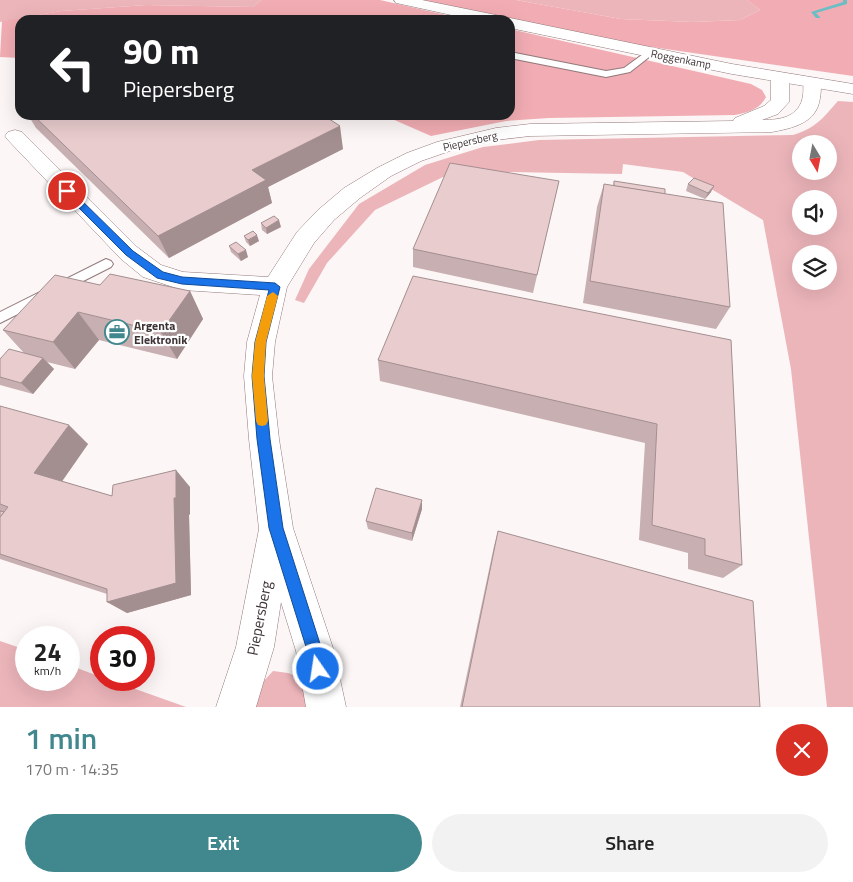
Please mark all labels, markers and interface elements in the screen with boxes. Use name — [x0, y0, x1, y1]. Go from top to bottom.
text: 90 m — [123, 24, 199, 78]
icon: left — [40, 35, 105, 100]
street label: Roggenkamp — [650, 45, 713, 73]
text: Piepersberg — [123, 72, 234, 106]
street label: Piepersberg — [441, 127, 499, 155]
north arrow — [792, 135, 838, 180]
map controls — [792, 135, 837, 290]
pin — [46, 170, 88, 212]
icon: arrive — [53, 177, 81, 205]
button: sound — [792, 190, 837, 235]
button: layers — [792, 245, 837, 290]
place label: Argenta Elektronik — [134, 316, 188, 349]
office icon: Argenta Elektronik — [104, 319, 130, 345]
street label: Piepersberg — [240, 578, 278, 657]
speed limit sign: 30 — [90, 626, 155, 691]
text: 24 — [33, 633, 62, 671]
position arrow — [291, 642, 343, 694]
text: km/h — [34, 661, 61, 680]
text: 1 min — [25, 715, 97, 761]
button: close — [776, 724, 828, 776]
text: 170 m · 14:35 — [25, 757, 119, 781]
button: Exit — [25, 814, 422, 872]
button: Share — [432, 814, 828, 872]

